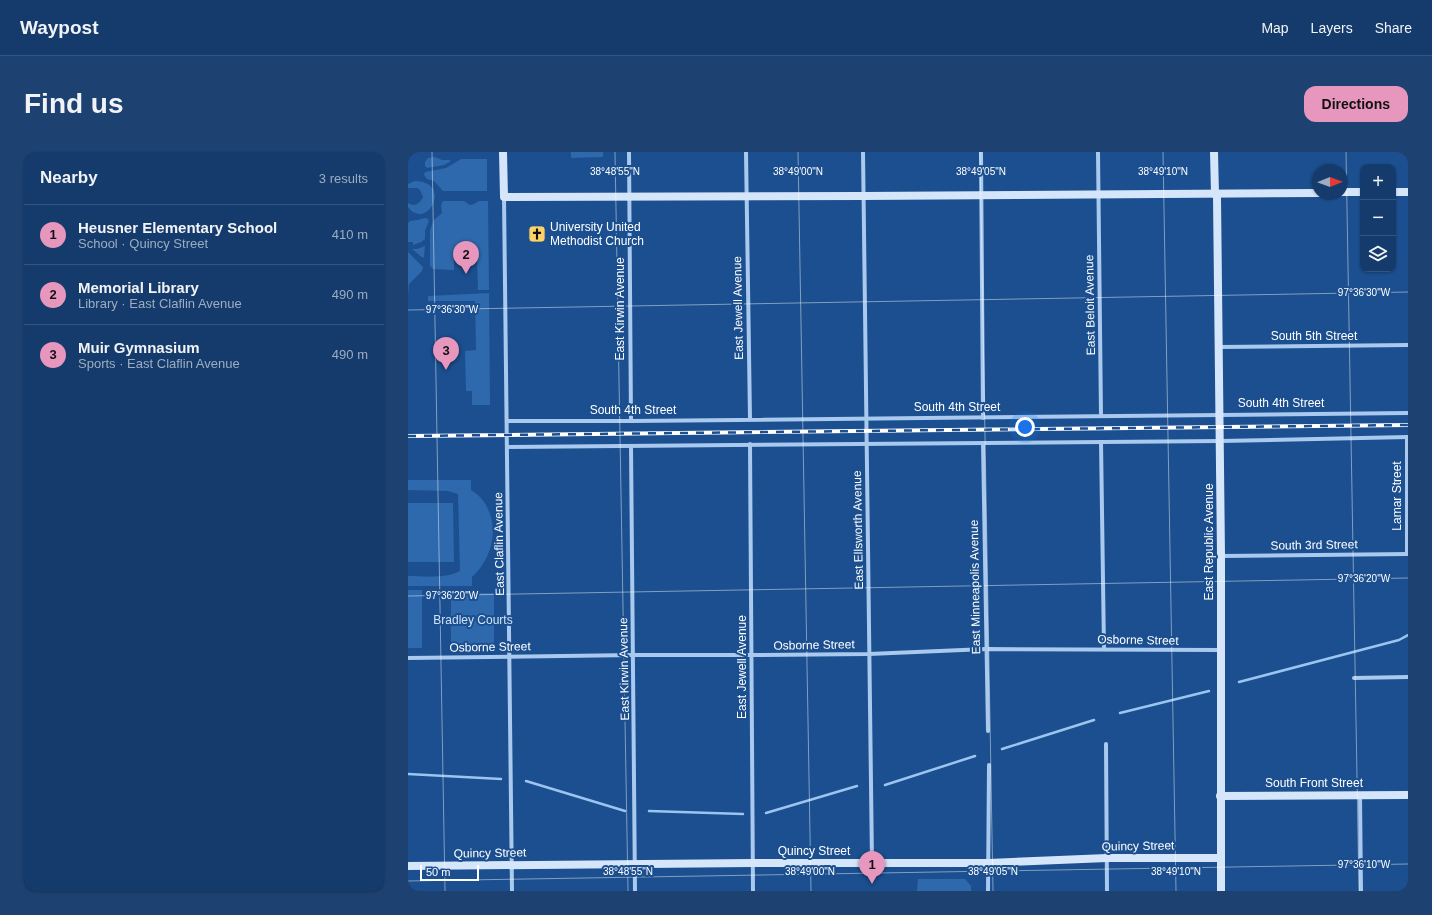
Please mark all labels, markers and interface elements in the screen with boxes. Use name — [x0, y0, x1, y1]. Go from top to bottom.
text: Waypost — [20, 17, 98, 38]
text: Map — [1261, 20, 1289, 36]
text: Layers — [1311, 20, 1353, 36]
text: Share — [1375, 20, 1412, 36]
button: Directions — [1304, 86, 1408, 122]
text: Find us — [24, 88, 124, 119]
north arrow — [1312, 164, 1348, 200]
map controls — [1360, 164, 1396, 272]
button: + — [1360, 164, 1396, 200]
text: 38°48'55"N — [590, 166, 640, 177]
text: 38°49'00"N — [773, 166, 823, 177]
text: 38°49'05"N — [956, 166, 1006, 177]
text: 38°49'10"N — [1138, 166, 1188, 177]
text: Nearby — [40, 168, 98, 187]
text: 3 results — [319, 171, 368, 186]
button: − — [1360, 200, 1396, 236]
text: Heusner Elementary School — [78, 219, 277, 236]
place label: University United Methodist Church — [550, 220, 644, 248]
church icon: University United Methodist Church — [527, 224, 547, 244]
text: 1 — [49, 227, 57, 242]
text: 410 m — [332, 227, 368, 242]
text: School · Quincy Street — [78, 236, 208, 251]
button: layers — [1360, 236, 1396, 272]
pin: 2 — [453, 241, 479, 274]
street label: East Beloit Avenue — [1082, 254, 1098, 355]
street label: East Jewell Avenue — [730, 256, 746, 360]
street label: East Kirwin Avenue — [613, 257, 627, 361]
text: Memorial Library — [78, 279, 199, 296]
text: 2 — [49, 287, 57, 302]
text: 490 m — [332, 287, 368, 302]
text: 97°36'30"W — [1338, 287, 1391, 298]
text: Library · East Claflin Avenue — [78, 296, 242, 311]
text: 97°36'30"W — [426, 304, 479, 315]
street label: South 5th Street — [1271, 329, 1358, 343]
pin: 3 — [433, 337, 459, 370]
text: Muir Gymnasium — [78, 339, 200, 356]
text: 3 — [49, 347, 57, 362]
text: 490 m — [332, 347, 368, 362]
text: Sports · East Claflin Avenue — [78, 356, 240, 371]
street label: South 4th Street — [1238, 396, 1325, 410]
street label: South 4th Street — [914, 400, 1001, 414]
street label: South 4th Street — [590, 403, 677, 417]
your location — [1015, 417, 1035, 437]
street label: Lamar Street — [1390, 461, 1404, 531]
street label: East Ellsworth Avenue — [850, 470, 866, 590]
street label: East Republic Avenue — [1202, 483, 1216, 601]
street label: East Claflin Avenue — [491, 492, 507, 596]
street label: East Minneapolis Avenue — [967, 519, 983, 654]
street label: South 3rd Street — [1270, 537, 1358, 553]
text: 97°36'20"W — [1338, 573, 1391, 584]
text: 97°36'20"W — [426, 590, 479, 601]
park label: Bradley Courts — [433, 613, 513, 627]
street label: East Jewell Avenue — [735, 615, 749, 719]
street label: East Kirwin Avenue — [616, 617, 632, 721]
street label: Osborne Street — [1097, 632, 1179, 648]
street label: Osborne Street — [773, 637, 855, 653]
street label: Osborne Street — [449, 639, 531, 655]
street label: South Front Street — [1265, 776, 1364, 790]
street label: Quincy Street — [1102, 838, 1175, 854]
street label: Quincy Street — [778, 844, 851, 858]
street label: Quincy Street — [454, 845, 527, 861]
pin: 1 — [859, 851, 885, 884]
text: 97°36'10"W — [1338, 859, 1391, 870]
scale bar — [420, 863, 479, 882]
text: 50 m — [426, 866, 450, 878]
text: 38°48'55"N — [603, 866, 653, 877]
text: 38°49'00"N — [785, 866, 835, 877]
text: 38°49'05"N — [968, 866, 1018, 877]
text: 38°49'10"N — [1151, 866, 1201, 877]

